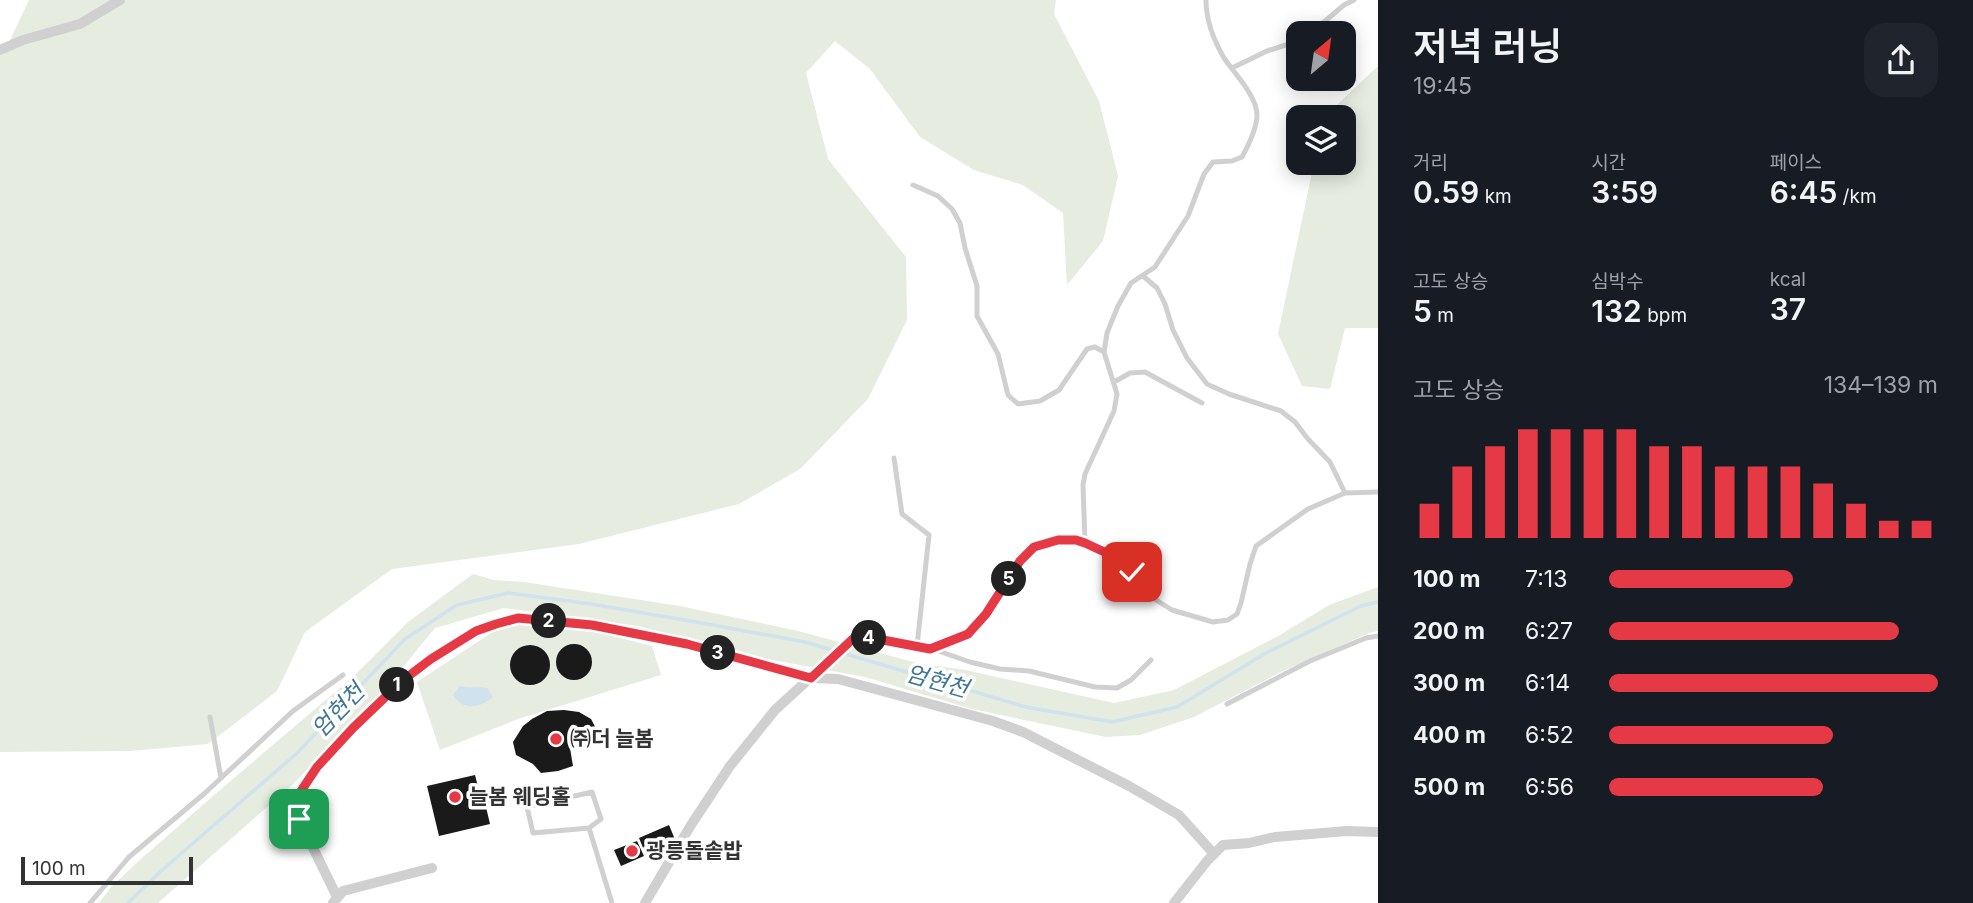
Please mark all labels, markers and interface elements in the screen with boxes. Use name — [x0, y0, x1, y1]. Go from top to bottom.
north arrow — [1286, 21, 1356, 91]
map controls — [1286, 21, 1356, 175]
text: 저녁 러닝 — [1413, 23, 1562, 69]
button: share — [1864, 23, 1938, 97]
text: 19:45 — [1413, 72, 1472, 100]
button: layers — [1286, 105, 1356, 175]
text: 거리 — [1413, 151, 1448, 174]
text: 시간 — [1591, 151, 1626, 174]
text: 페이스 — [1770, 151, 1822, 174]
text: 0.59 — [1413, 174, 1479, 210]
text: 3:59 — [1591, 174, 1658, 210]
text: 6:45 — [1770, 174, 1837, 210]
text: km — [1479, 185, 1512, 208]
text: /km — [1837, 185, 1877, 208]
text: kcal — [1770, 268, 1806, 291]
text: 고도 상승 — [1413, 270, 1488, 293]
text: 심박수 — [1591, 270, 1644, 293]
text: 37 — [1770, 291, 1806, 327]
text: 5 — [1413, 293, 1432, 329]
text: 132 — [1591, 293, 1642, 329]
text: m — [1432, 304, 1454, 327]
text: bpm — [1642, 304, 1687, 327]
text: 134–139 m — [1824, 371, 1938, 399]
text: 고도 상승 — [1413, 376, 1504, 404]
pin — [1102, 542, 1162, 602]
icon: check — [1113, 553, 1151, 591]
pin: 5 — [992, 562, 1026, 596]
text: 100 m — [1413, 565, 1480, 593]
text: 7:13 — [1525, 565, 1567, 593]
text: 5 — [1002, 567, 1015, 590]
pin: 2 — [532, 604, 566, 638]
text: 2 — [543, 609, 554, 632]
text: 200 m — [1413, 617, 1485, 645]
text: 6:27 — [1525, 617, 1573, 645]
pin: 4 — [852, 620, 886, 656]
text: 4 — [862, 626, 875, 649]
pin: 3 — [700, 636, 736, 670]
text: 3 — [711, 641, 724, 664]
water label: 엄현천 — [903, 659, 974, 704]
pin: 1 — [380, 668, 414, 702]
text: 300 m — [1413, 669, 1485, 697]
text: 6:14 — [1525, 669, 1570, 697]
text: 1 — [392, 673, 401, 696]
water label: 엄현천 — [306, 675, 372, 743]
text: 400 m — [1413, 721, 1486, 749]
text: 6:52 — [1525, 721, 1574, 749]
place label: ㈜더 늘봄 — [570, 726, 654, 751]
marker: ㈜더 늘봄 — [548, 731, 564, 747]
text: 500 m — [1413, 773, 1485, 801]
text: 6:56 — [1525, 773, 1574, 801]
place label: 늘봄 웨딩홀 — [469, 784, 571, 809]
pin — [269, 789, 329, 849]
marker: 늘봄 웨딩홀 — [447, 789, 463, 805]
icon: arrive — [280, 800, 318, 838]
place label: 광릉돌솥밥 — [646, 838, 743, 863]
marker: 광릉돌솥밥 — [624, 843, 640, 859]
scale bar — [21, 854, 192, 886]
text: 100 m — [32, 857, 86, 880]

